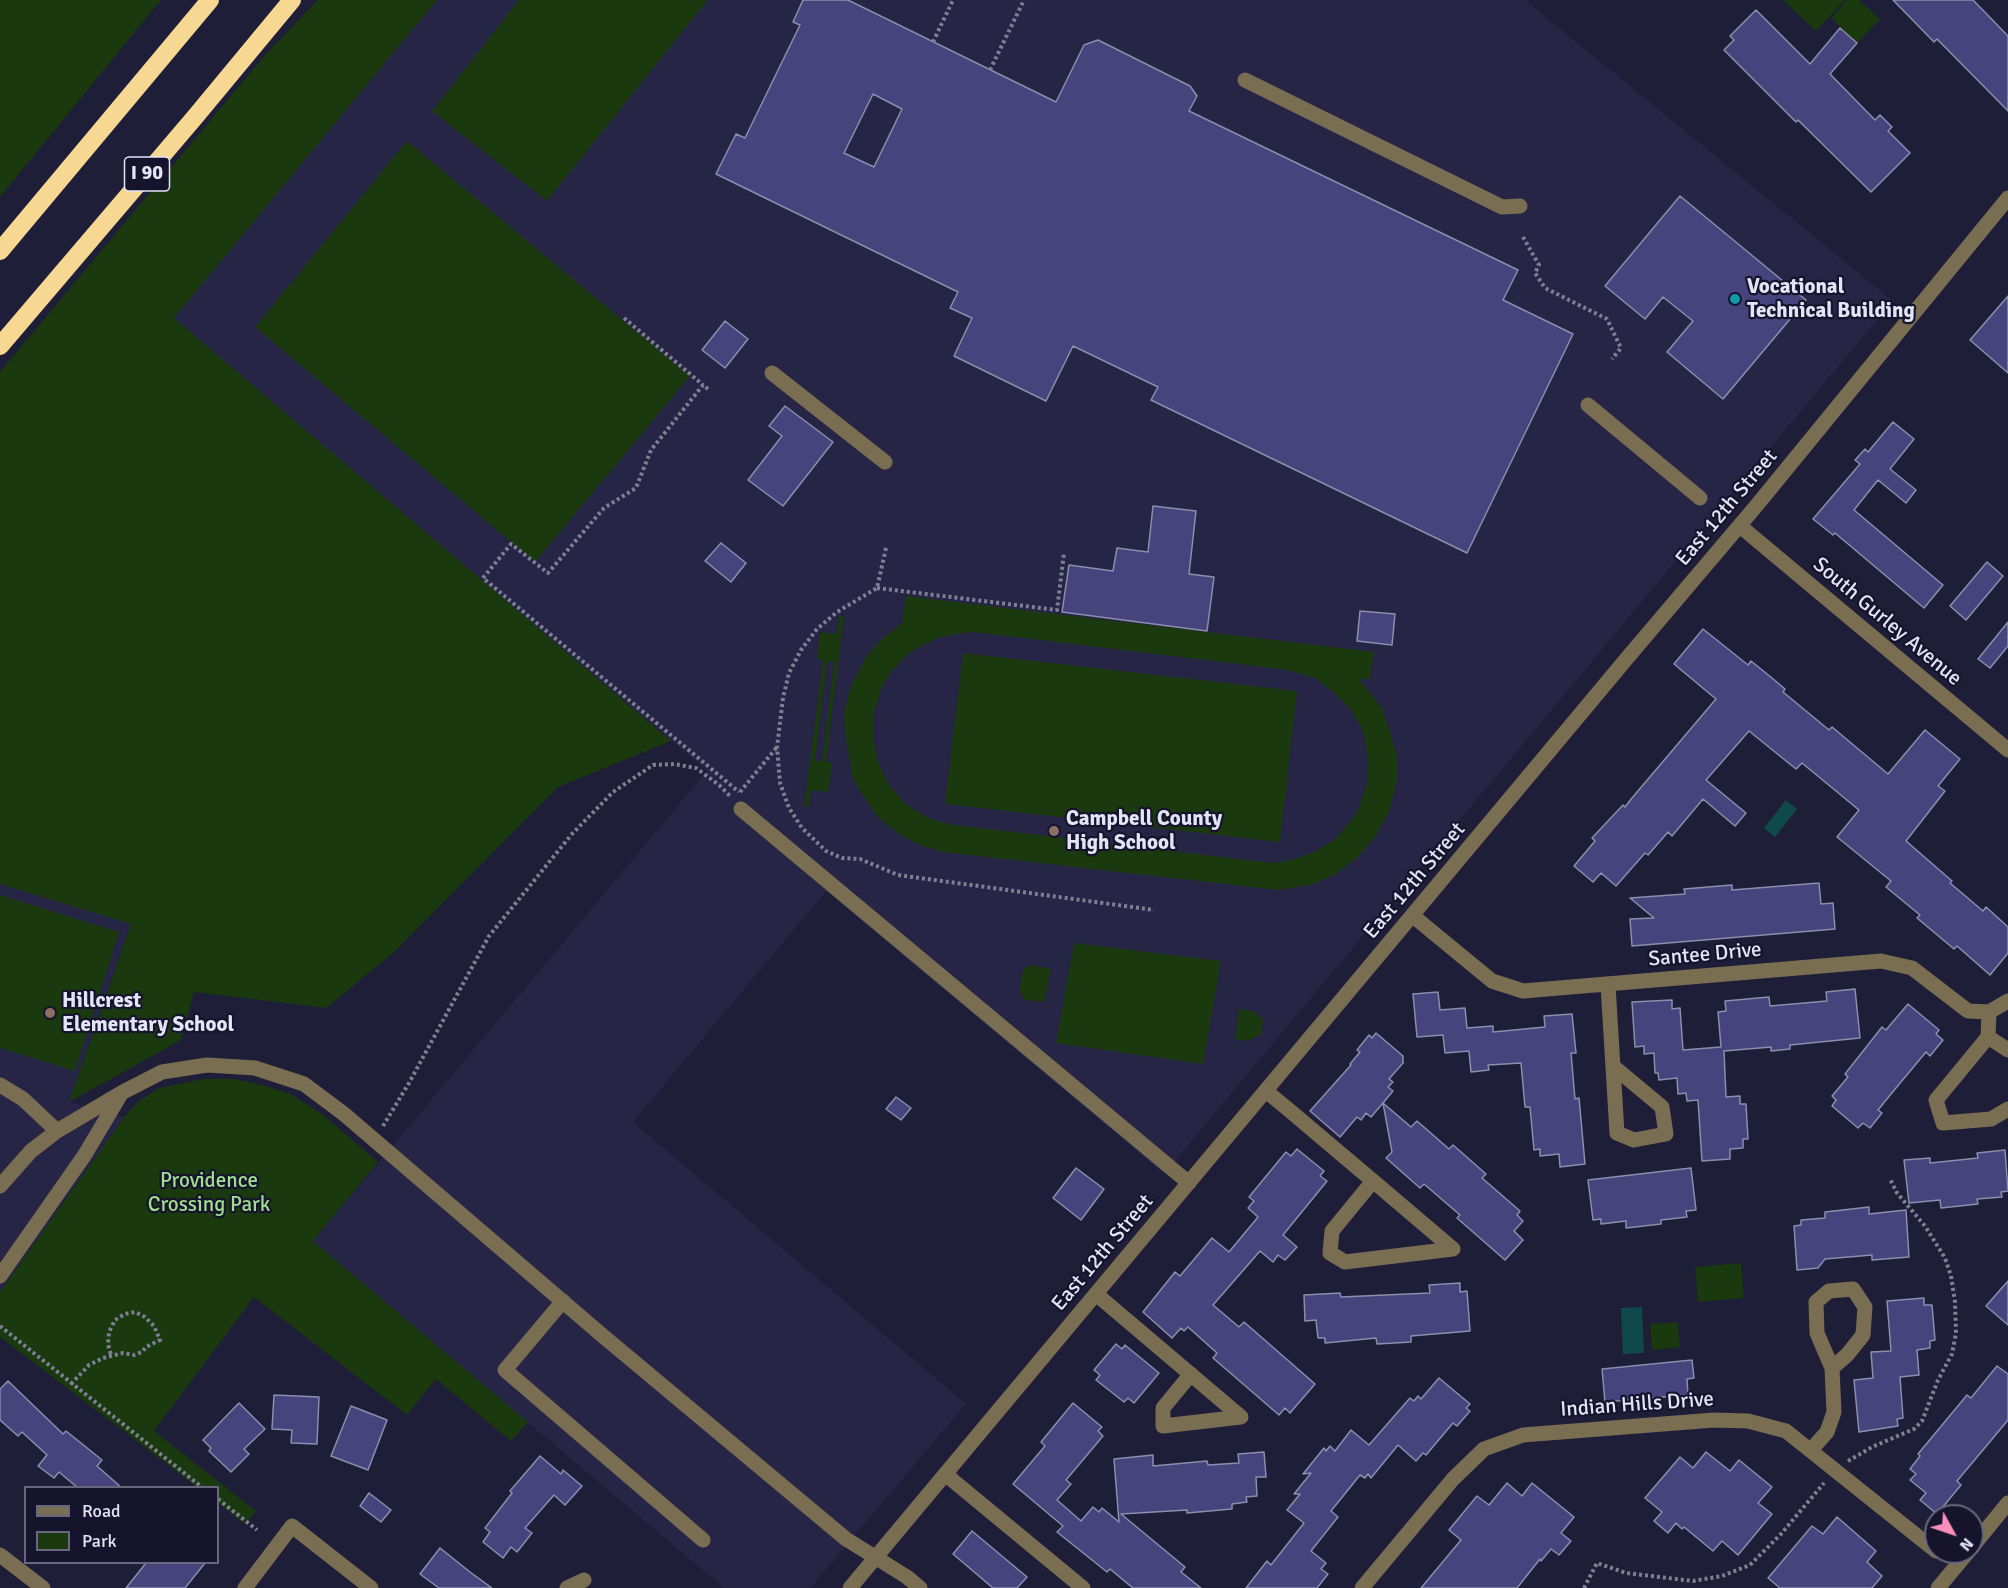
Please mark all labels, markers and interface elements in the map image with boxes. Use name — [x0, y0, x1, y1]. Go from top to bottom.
road number: I 90 — [124, 157, 170, 191]
place label: Vocational Technical Building — [1747, 274, 1915, 324]
marker: Vocational Technical Building — [1728, 292, 1742, 306]
street label: East 12th Street — [1671, 445, 1783, 571]
street label: South Gurley Avenue — [1807, 552, 1967, 692]
place label: Campbell County High School — [1066, 806, 1222, 856]
street label: East 12th Street — [1359, 818, 1471, 944]
marker: Campbell County High School — [1047, 824, 1061, 838]
street label: Santee Drive — [1647, 938, 1763, 972]
place label: Hillcrest Elementary School — [62, 988, 234, 1038]
marker: Hillcrest Elementary School — [43, 1006, 57, 1020]
park label: Providence Crossing Park — [148, 1168, 270, 1218]
street label: East 12th Street — [1047, 1190, 1159, 1316]
street label: Indian Hills Drive — [1559, 1387, 1715, 1423]
legend — [24, 1486, 219, 1564]
text: Road — [82, 1500, 121, 1522]
north arrow — [1924, 1504, 1984, 1564]
text: Park — [82, 1530, 117, 1552]
text: N — [1955, 1534, 1978, 1555]

